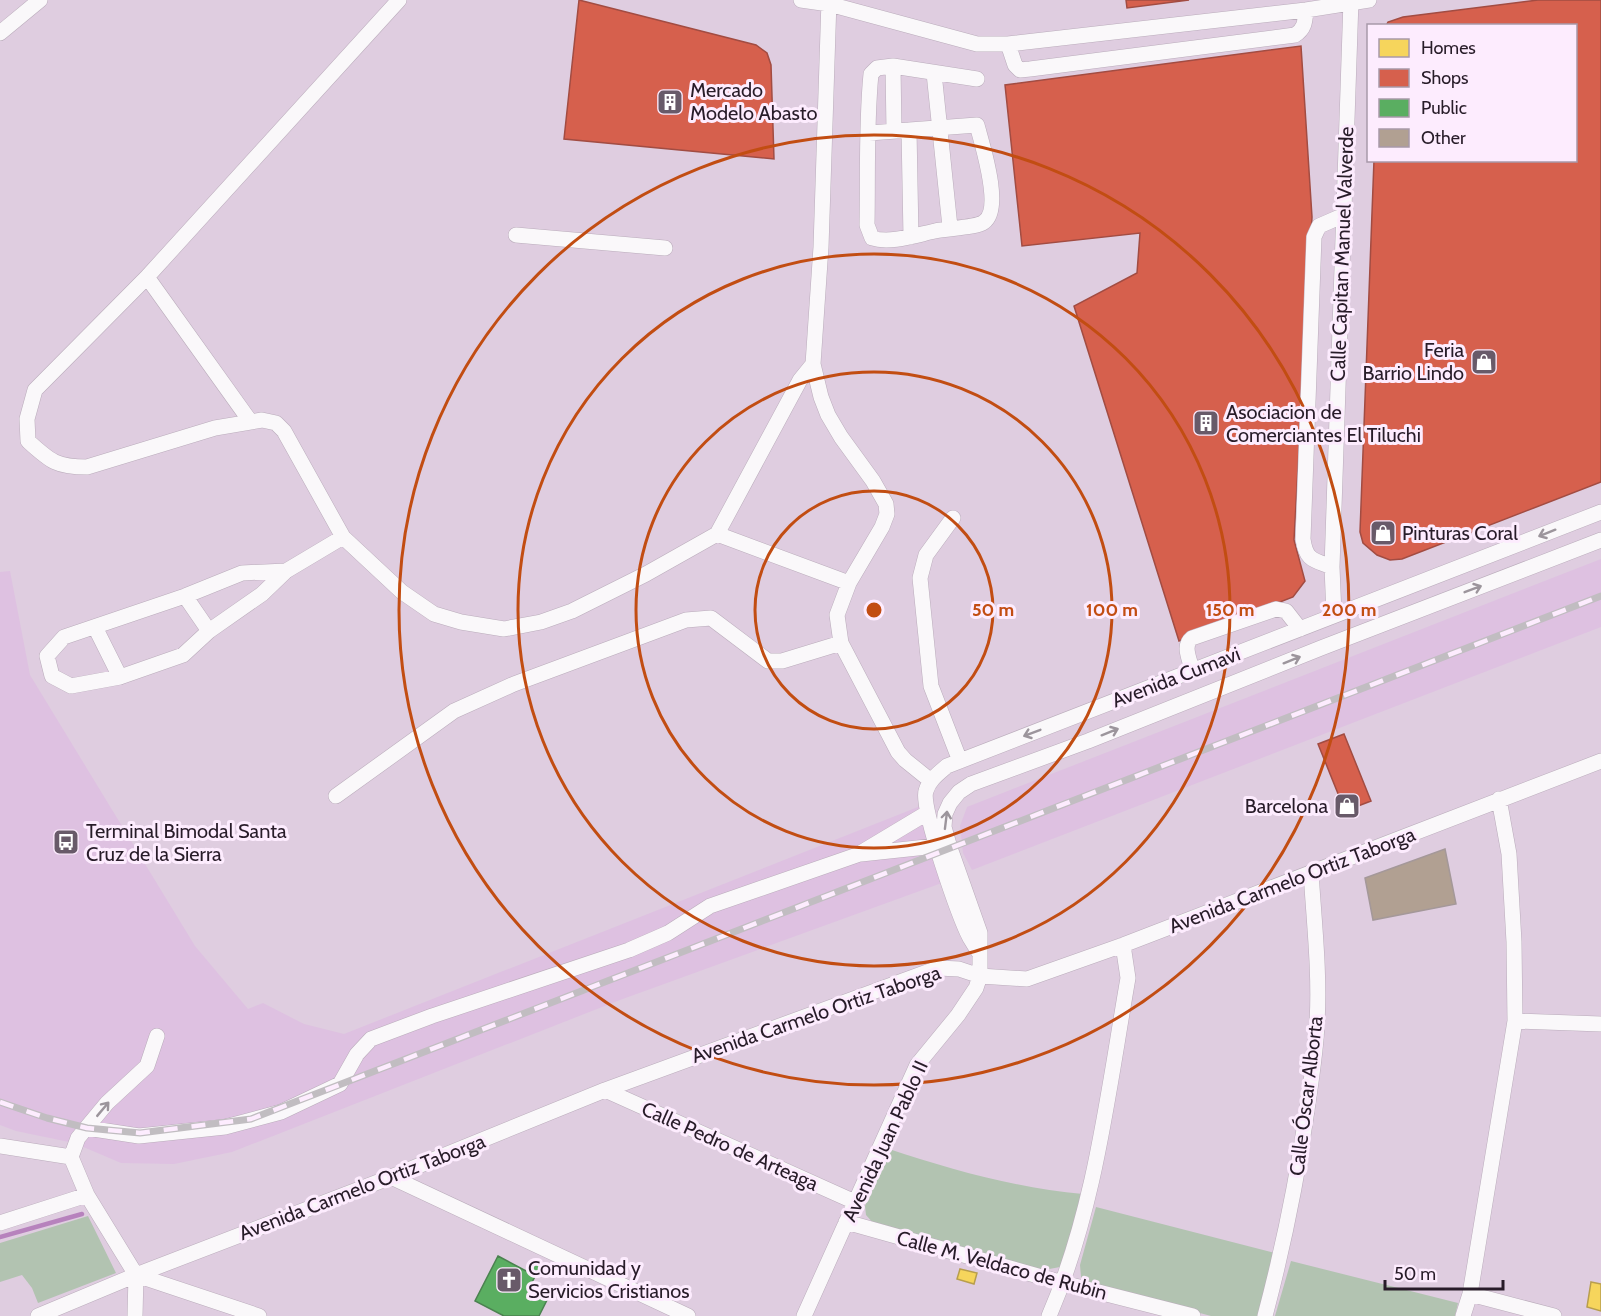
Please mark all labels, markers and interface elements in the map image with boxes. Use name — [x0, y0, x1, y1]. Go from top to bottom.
legend — [1367, 24, 1577, 162]
text: Homes — [1421, 37, 1476, 59]
text: Shops — [1421, 67, 1469, 89]
place label: Mercado Modelo Abasto — [690, 78, 817, 125]
building icon: Mercado Modelo Abasto — [655, 87, 685, 117]
text: Public — [1421, 97, 1467, 119]
street label: Calle Capitan Manuel Valverde — [1326, 126, 1358, 382]
text: Other — [1421, 127, 1466, 149]
place label: Feria Barrio Lindo — [1363, 338, 1464, 385]
shop icon: Feria Barrio Lindo — [1469, 347, 1499, 377]
place label: Asociacion de Comerciantes El Tiluchi — [1226, 400, 1421, 447]
building icon: Asociacion de Comerciantes El Tiluchi — [1191, 408, 1221, 438]
shop icon: Pinturas Coral — [1368, 518, 1398, 548]
place label: Pinturas Coral — [1402, 521, 1518, 545]
one-way arrow — [1538, 528, 1556, 539]
one-way arrow — [1464, 583, 1482, 594]
text: 50 m — [972, 599, 1014, 621]
text: 100 m — [1086, 599, 1138, 621]
text: 150 m — [1206, 599, 1254, 621]
text: 200 m — [1322, 599, 1376, 621]
centre of rings — [864, 600, 884, 620]
street label: Avenida Cumavi — [1108, 642, 1244, 712]
one-way arrow — [1282, 654, 1300, 665]
one-way arrow — [1101, 726, 1119, 737]
one-way arrow — [1023, 728, 1042, 739]
shop icon: Barcelona — [1332, 791, 1362, 821]
place label: Barcelona — [1245, 794, 1328, 818]
one-way arrow — [941, 811, 952, 830]
place label: Terminal Bimodal Santa Cruz de la Sierra — [86, 819, 287, 866]
street label: Avenida Carmelo Ortiz Taborga — [1166, 822, 1419, 938]
bus stop icon: Terminal Bimodal Santa Cruz de la Sierra — [51, 827, 81, 857]
street label: Avenida Carmelo Ortiz Taborga — [688, 960, 944, 1068]
street label: Calle Óscar Alborta — [1284, 1014, 1328, 1177]
street label: Avenida Juan Pablo II — [837, 1057, 933, 1225]
street label: Calle Pedro de Arteaga — [638, 1096, 822, 1196]
one-way arrow — [96, 1102, 110, 1117]
street label: Avenida Carmelo Ortiz Taborga — [236, 1129, 489, 1245]
street label: Calle M. Veldaco de Rubin — [894, 1225, 1110, 1305]
scale bar — [1385, 1253, 1504, 1291]
place label: Comunidad y Servicios Cristianos — [528, 1256, 689, 1303]
text: 50 m — [1394, 1263, 1436, 1285]
church icon: Comunidad y Servicios Cristianos — [494, 1265, 524, 1295]

